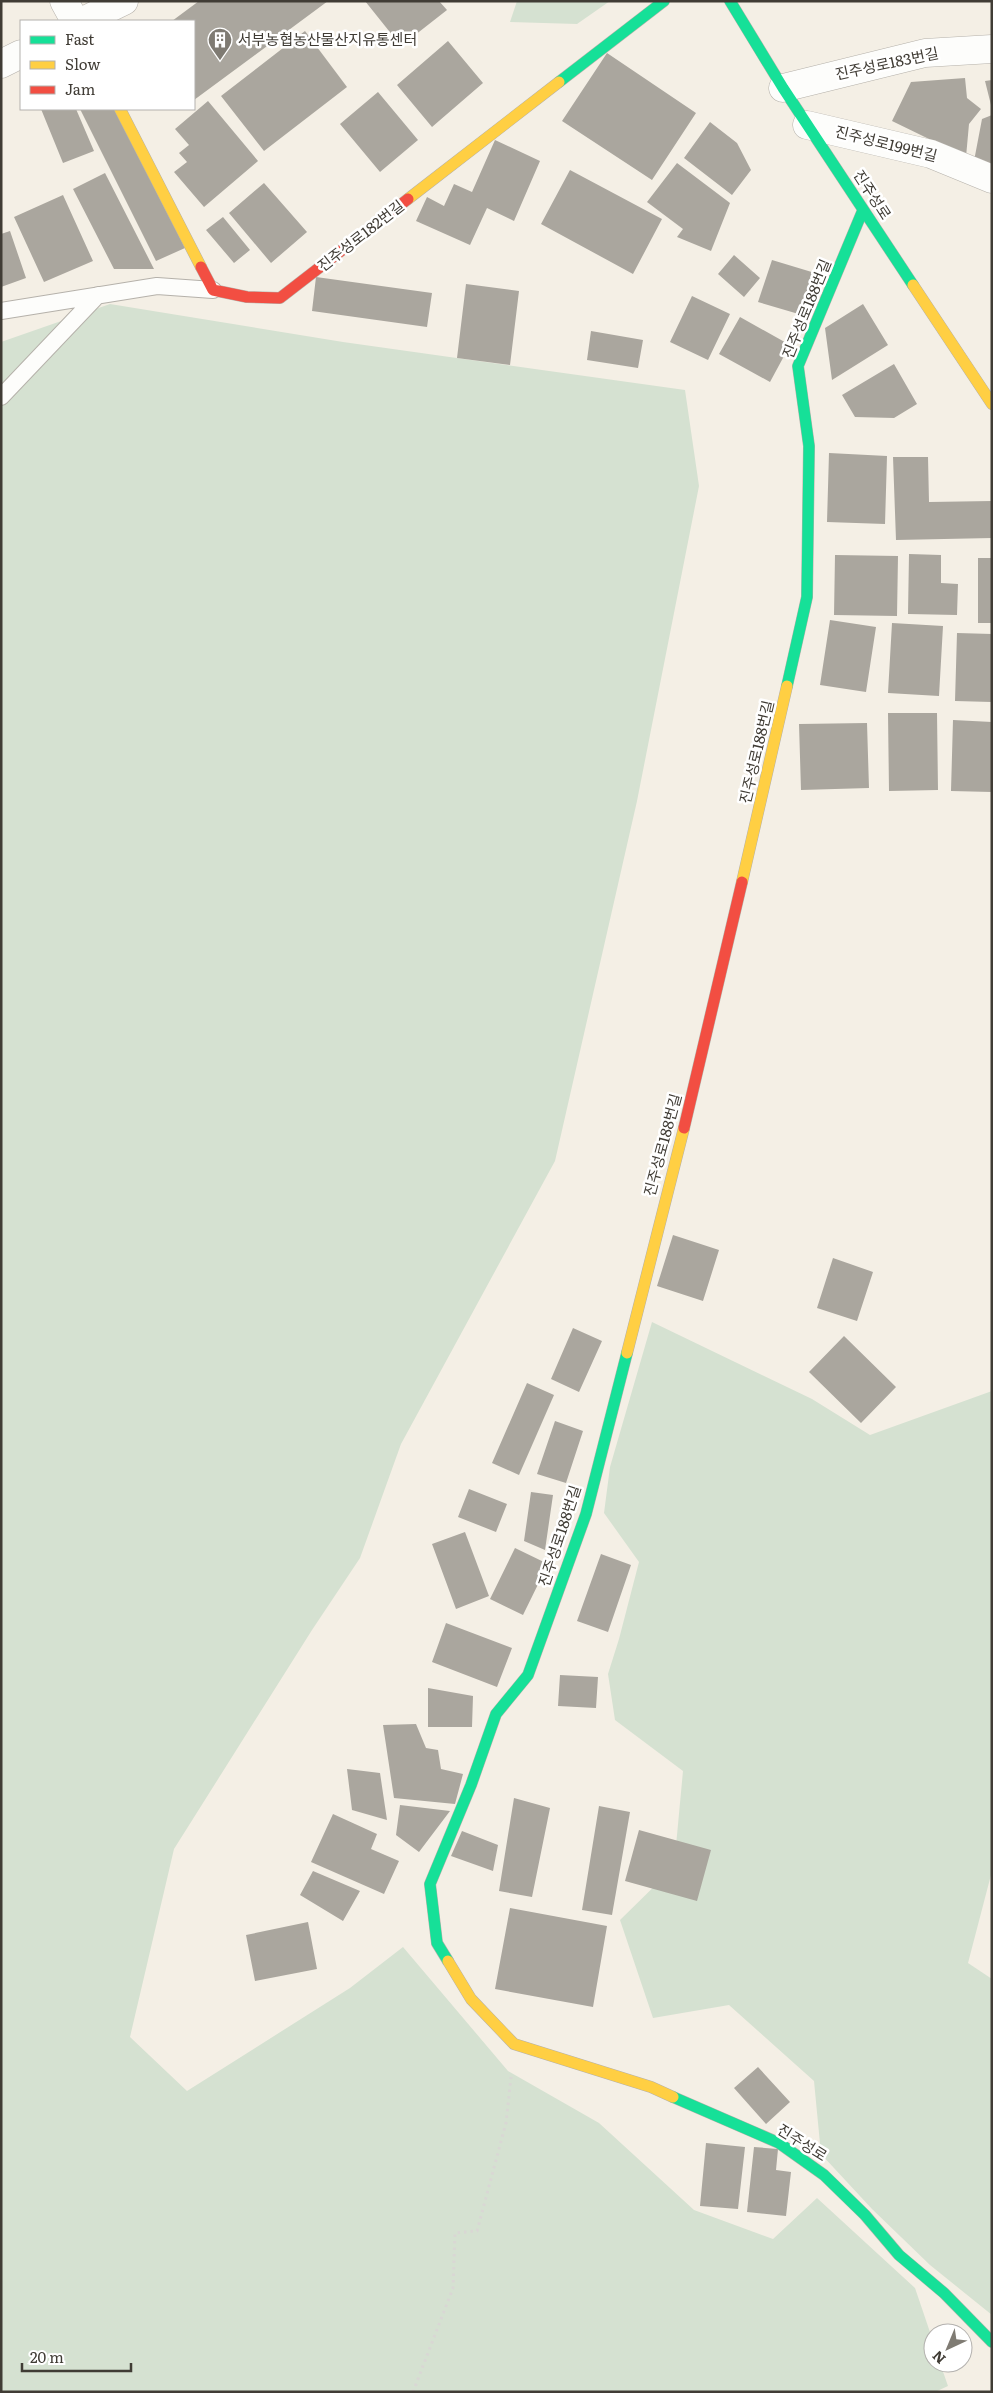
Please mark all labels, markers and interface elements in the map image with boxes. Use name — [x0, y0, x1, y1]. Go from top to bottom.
legend — [20, 20, 195, 110]
text: Fast — [65, 27, 94, 50]
building icon: 서부농협농산물산지유통센터 — [207, 27, 233, 61]
place label: 서부농협농산물산지유통센터 — [238, 27, 417, 50]
street label: 진주성로183번길 — [833, 40, 941, 85]
text: Slow — [65, 52, 100, 75]
text: Jam — [65, 77, 96, 100]
street label: 진주성로199번길 — [833, 119, 940, 166]
street label: 진주성로 — [849, 165, 898, 224]
street label: 진주성로182번길 — [312, 194, 408, 276]
street label: 진주성로188번길 — [775, 255, 836, 362]
street label: 진주성로188번길 — [732, 698, 779, 806]
street label: 진주성로188번길 — [637, 1091, 686, 1199]
street label: 진주성로188번길 — [531, 1482, 586, 1589]
street label: 진주성로 — [773, 2117, 832, 2166]
north arrow — [923, 2323, 973, 2373]
scale bar — [22, 2340, 131, 2372]
text: 20 m — [30, 2345, 64, 2368]
text: N — [927, 2347, 949, 2369]

